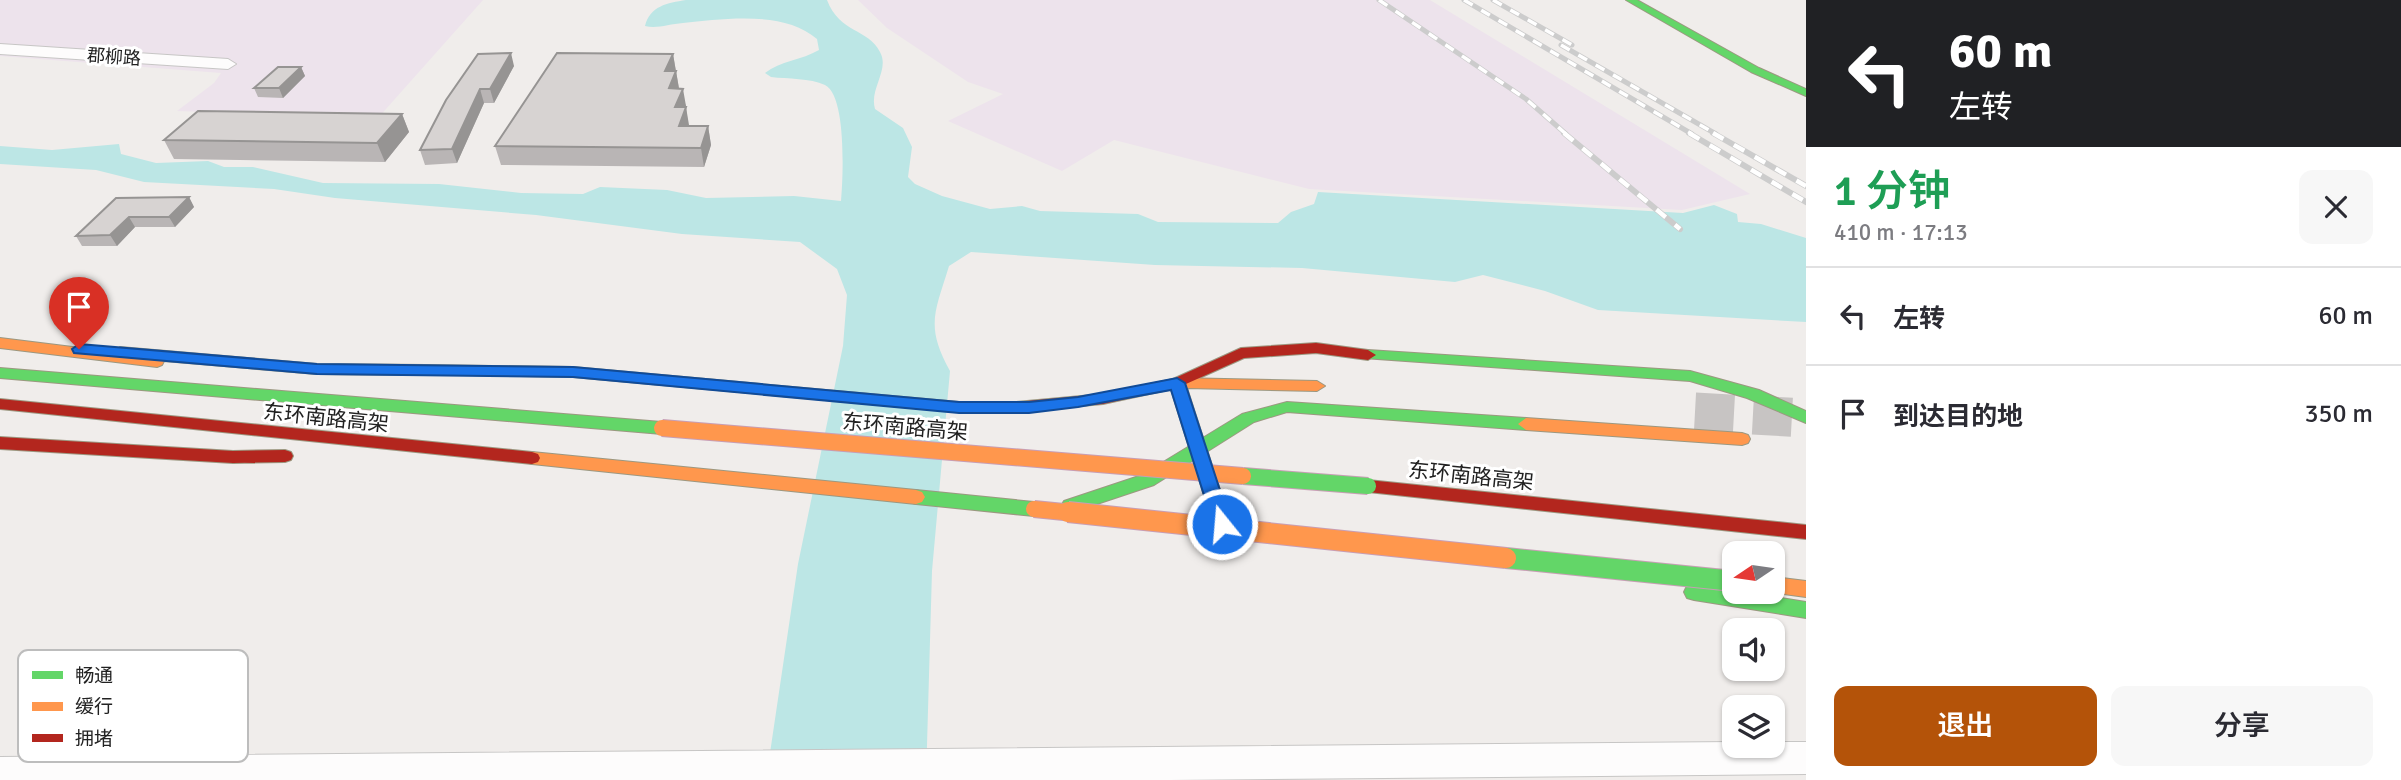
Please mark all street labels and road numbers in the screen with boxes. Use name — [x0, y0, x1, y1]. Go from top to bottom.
street label: 郡柳路 — [86, 44, 142, 70]
street label: 东环南路高架 — [262, 398, 390, 438]
street label: 东环南路高架 — [841, 409, 969, 445]
street label: 东环南路高架 — [1407, 456, 1535, 496]

